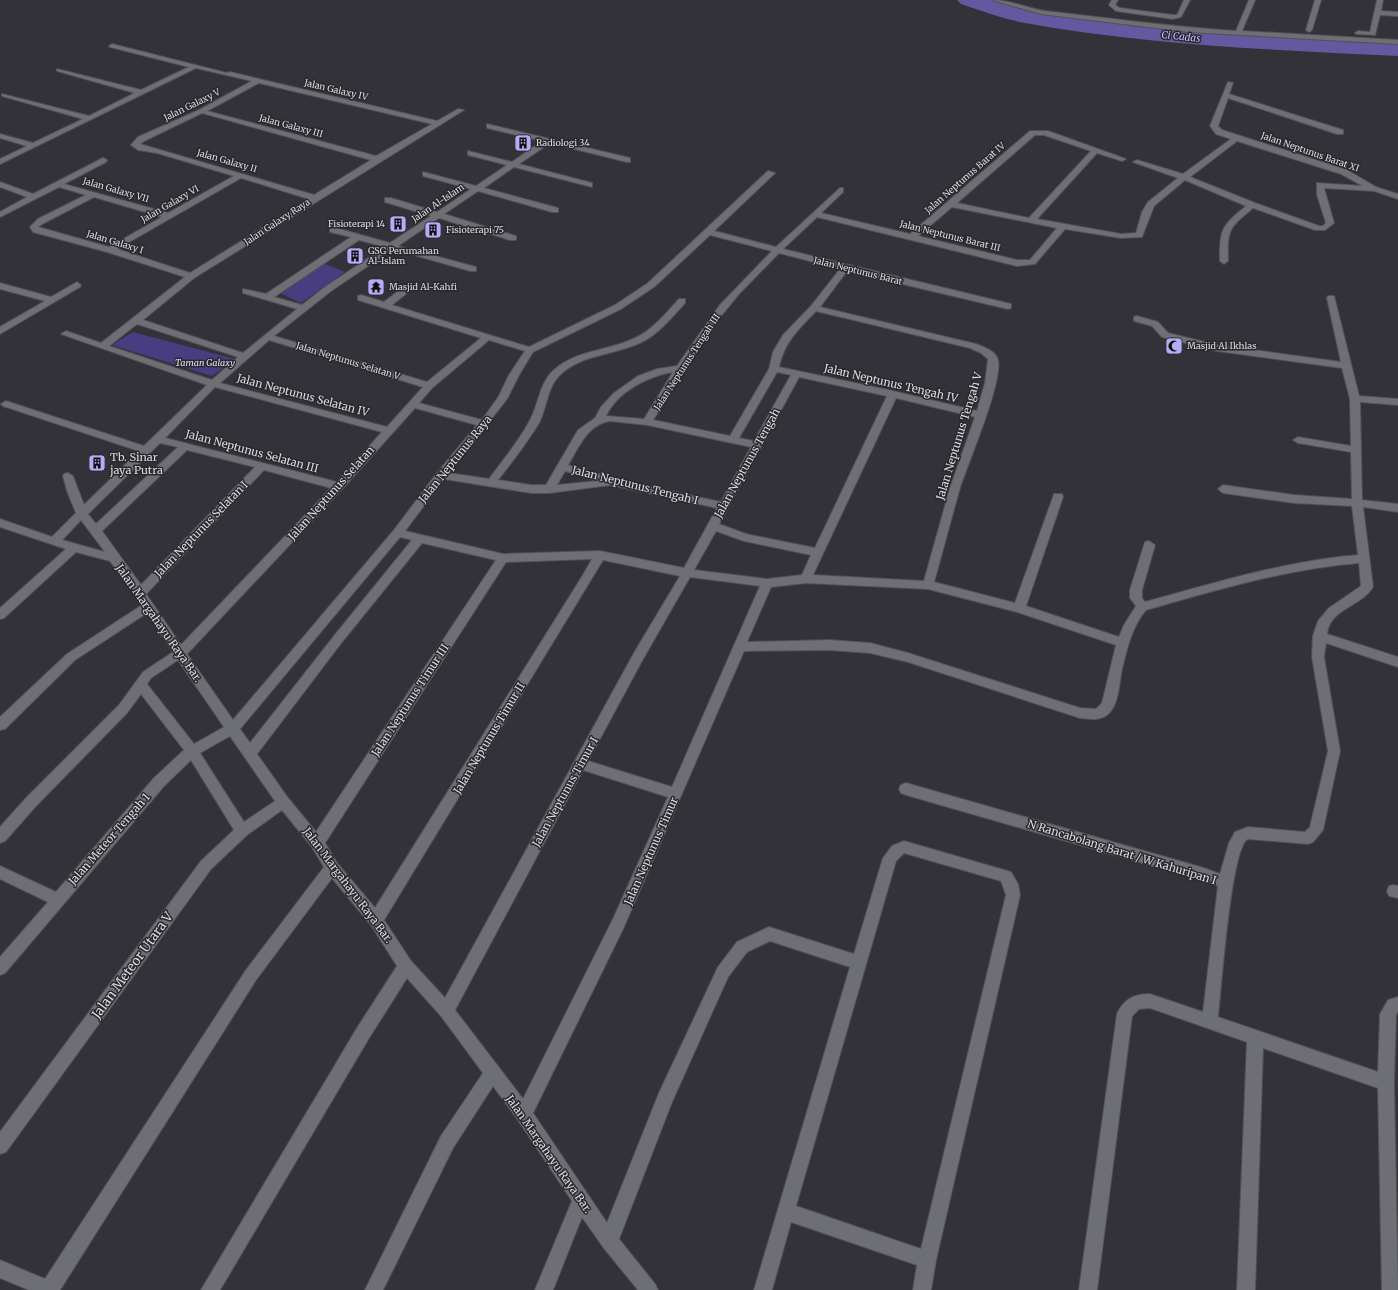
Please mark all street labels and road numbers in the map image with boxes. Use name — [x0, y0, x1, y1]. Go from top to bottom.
street label: Jalan Galaxy IV — [302, 77, 370, 102]
street label: Jalan Galaxy V — [161, 86, 223, 123]
street label: Jalan Galaxy III — [257, 111, 324, 139]
street label: Jalan Neptunus Barat XI — [1259, 129, 1361, 174]
street label: Jalan Neptunus Barat IV — [922, 139, 1008, 216]
street label: Jalan Galaxy II — [195, 146, 259, 174]
street label: Jalan Galaxy VII — [81, 175, 150, 204]
street label: Jalan Al-Islam — [409, 181, 466, 225]
street label: Jalan Galaxy VI — [138, 183, 201, 225]
street label: Jalan Galaxy Raya — [241, 196, 312, 248]
street label: Jalan Neptunus Barat III — [898, 217, 1002, 253]
street label: Jalan Galaxy I — [84, 227, 145, 255]
street label: Jalan Neptunus Barat — [812, 254, 904, 287]
street label: Jalan Neptunus Tengah III — [651, 311, 722, 413]
street label: Jalan Neptunus Selatan V — [294, 339, 402, 382]
street label: Jalan Neptunus Tengah IV — [822, 361, 960, 405]
street label: Jalan Neptunus Selatan IV — [234, 370, 371, 420]
street label: Jalan Neptunus Tengah V — [933, 370, 985, 503]
street label: Jalan Neptunus Tengah — [711, 405, 783, 521]
street label: Jalan Neptunus Raya — [415, 412, 495, 506]
street label: Jalan Neptunus Selatan III — [183, 426, 320, 475]
street label: Jalan Neptunus Selatan — [284, 442, 378, 544]
street label: Jalan Neptunus Tengah I — [569, 462, 700, 507]
street label: Jalan Neptunus Selatan I — [151, 478, 251, 581]
street label: Jalan Margahayu Raya Bar. — [112, 560, 205, 685]
street label: Jalan Neptunus Timur III — [368, 641, 452, 760]
street label: Jalan Neptunus Timur II — [450, 680, 528, 797]
street label: Jalan Neptunus Timur I — [528, 735, 601, 850]
street label: Jalan Meteor Tengah 1 — [65, 790, 153, 888]
street label: Jalan Neptunus Timur — [620, 795, 681, 908]
street label: N Rancabolang Barat / W Kahuripan I — [1026, 817, 1218, 887]
street label: Jalan Margahayu Raya Bar. — [299, 824, 396, 946]
street label: Jalan Meteor Utara V — [87, 908, 177, 1023]
street label: Jalan Margahayu Raya Bar. — [502, 1091, 595, 1216]

